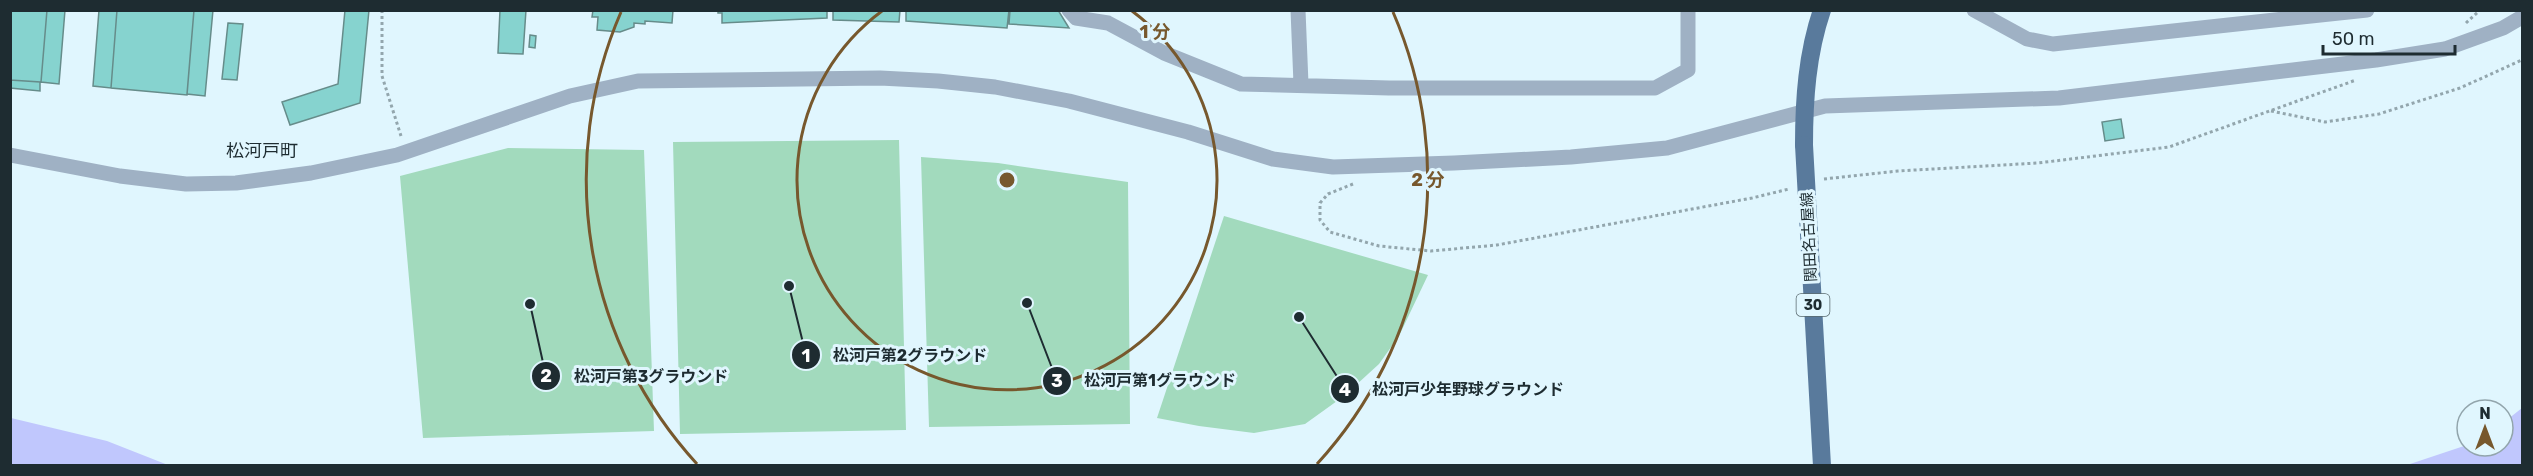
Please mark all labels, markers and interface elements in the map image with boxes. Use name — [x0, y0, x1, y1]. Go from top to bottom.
scale bar — [2323, 18, 2455, 56]
text: 1 分 — [1140, 21, 1170, 43]
text: 50 m — [2332, 28, 2375, 50]
district label: 松河戸町 — [226, 140, 298, 162]
text: 2 分 — [1411, 169, 1445, 191]
centre of rings — [997, 170, 1017, 190]
street label: 関田名古屋線 — [1798, 192, 1820, 282]
road number: 30 — [1796, 294, 1830, 316]
callout: 松河戸第2グラウンド — [791, 338, 999, 372]
text: 1 — [802, 345, 810, 367]
text: 松河戸第2グラウンド — [833, 346, 987, 365]
callout: 松河戸第3グラウンド — [531, 359, 740, 393]
callout: 松河戸第1グラウンド — [1042, 364, 1248, 398]
text: 2 — [540, 365, 552, 387]
text: 松河戸第3グラウンド — [574, 367, 728, 386]
text: 3 — [1051, 370, 1063, 392]
text: 松河戸第1グラウンド — [1084, 371, 1236, 390]
callout: 松河戸少年野球グラウンド — [1330, 372, 1576, 406]
text: 4 — [1339, 379, 1351, 401]
text: 松河戸少年野球グラウンド — [1372, 380, 1564, 399]
north arrow — [2455, 398, 2515, 458]
text: N — [2479, 404, 2491, 423]

